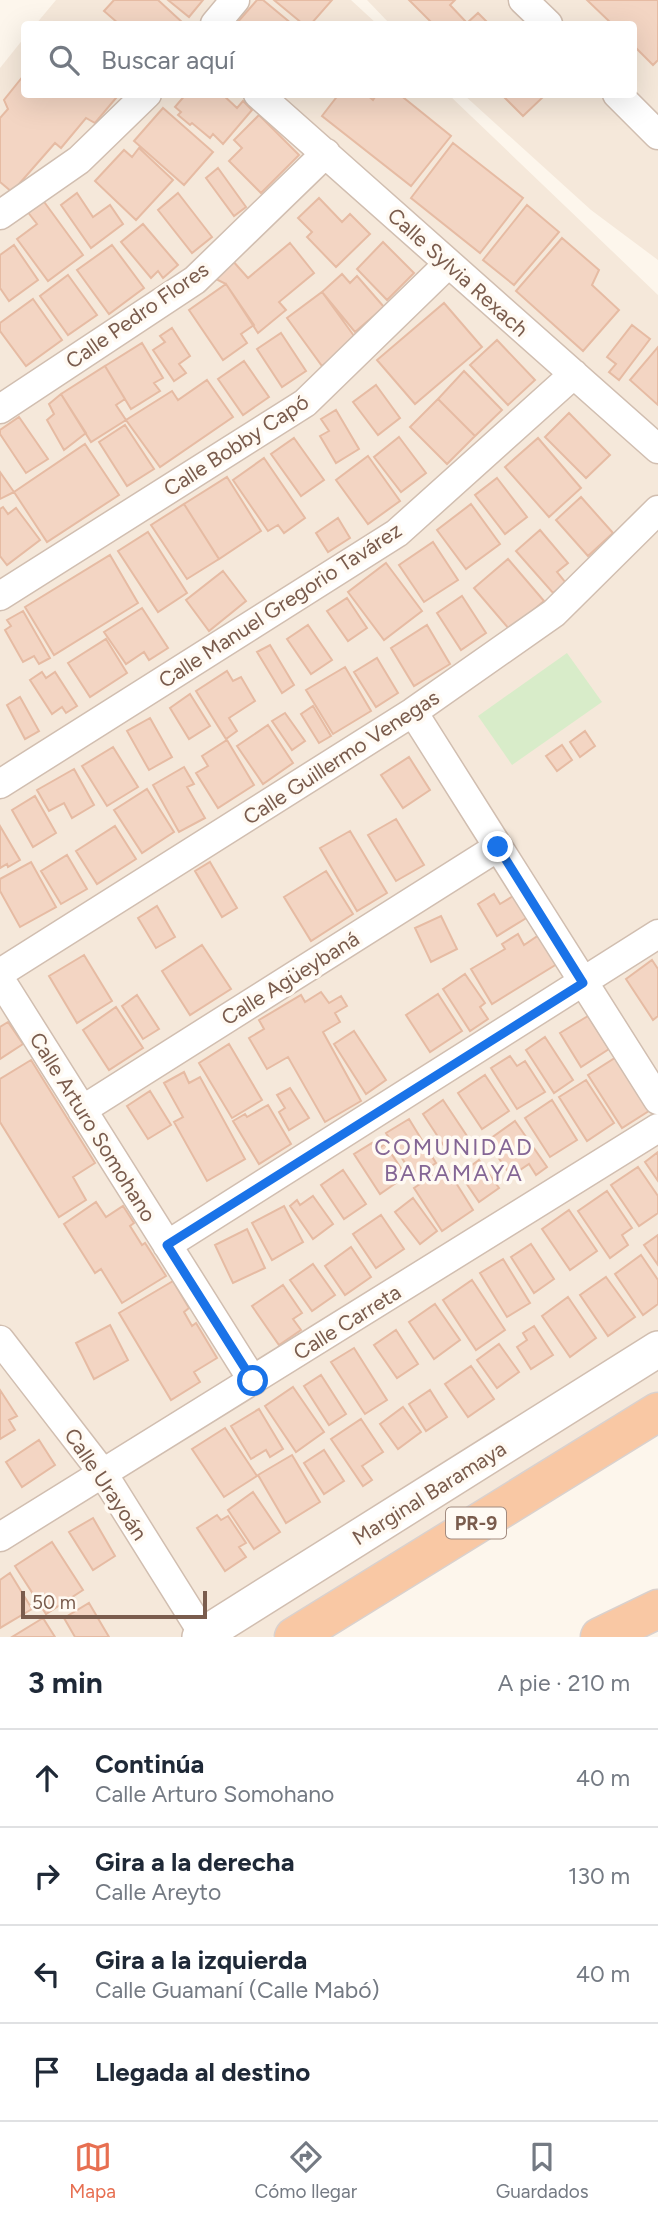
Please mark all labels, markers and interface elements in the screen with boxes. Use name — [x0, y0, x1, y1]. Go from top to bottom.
search box — [21, 21, 637, 98]
icon: search — [45, 41, 83, 79]
text: Buscar aquí — [101, 44, 235, 76]
street label: Calle Sylvia Rexach — [383, 202, 533, 342]
street label: Calle Pedro Flores — [61, 256, 213, 374]
street label: Calle Bobby Capó — [159, 389, 313, 501]
street label: Calle Manuel Gregorio Tavárez — [154, 517, 406, 693]
street label: Calle Guillermo Venegas — [238, 684, 444, 830]
route end — [482, 831, 513, 862]
street label: Calle Agüeybaná — [217, 926, 363, 1030]
street label: Calle Arturo Somohano — [24, 1028, 162, 1226]
district label: COMUNIDAD BARAMAYA — [374, 1133, 534, 1187]
street label: Calle Carreta — [289, 1279, 405, 1365]
route start — [237, 1365, 268, 1396]
street label: Calle Urayoán — [59, 1423, 153, 1545]
street label: Marginal Baramaya — [348, 1436, 510, 1550]
road number: PR-9 — [446, 1508, 506, 1539]
scale bar — [21, 1588, 206, 1620]
text: 50 m — [32, 1591, 76, 1614]
text: 3 min — [28, 1664, 103, 1701]
text: A pie · 210 m — [498, 1669, 630, 1697]
text: Continúa — [95, 1748, 204, 1780]
icon: ahead — [28, 1759, 66, 1797]
text: 40 m — [576, 1764, 630, 1792]
text: Calle Arturo Somohano — [95, 1780, 334, 1808]
text: Gira a la derecha — [95, 1846, 295, 1878]
icon: right — [28, 1857, 66, 1895]
text: 130 m — [568, 1862, 630, 1890]
text: Calle Areyto — [95, 1878, 221, 1906]
text: Gira a la izquierda — [95, 1944, 307, 1976]
icon: left — [28, 1955, 66, 1993]
text: 40 m — [576, 1960, 630, 1988]
text: Calle Guamaní (Calle Mabó) — [95, 1976, 380, 2004]
icon: arrive — [28, 2053, 66, 2091]
text: Llegada al destino — [95, 2056, 310, 2088]
tab: Mapa — [69, 2138, 116, 2203]
tab: Cómo llegar — [255, 2138, 357, 2203]
tab: Guardados — [496, 2138, 589, 2203]

